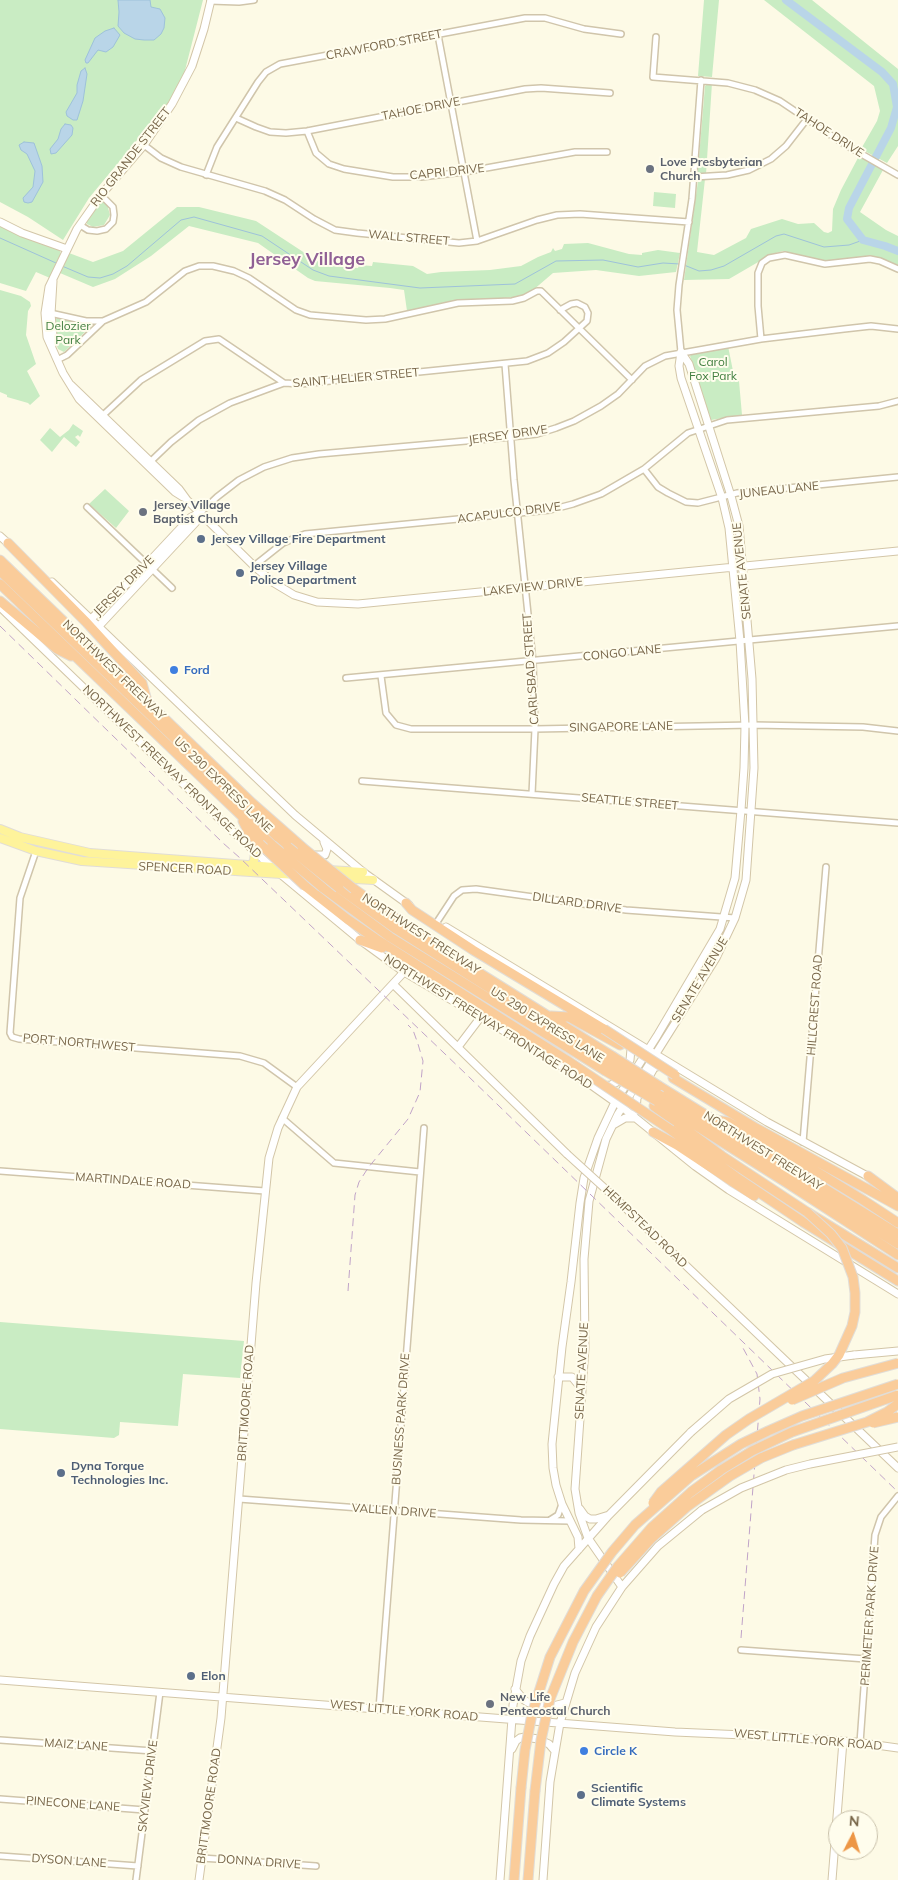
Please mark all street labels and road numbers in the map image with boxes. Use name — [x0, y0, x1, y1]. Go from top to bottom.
street label: CRAWFORD STREET — [325, 27, 443, 63]
street label: TAHOE DRIVE — [381, 94, 461, 124]
street label: RIO GRANDE STREET — [88, 105, 174, 209]
street label: TAHOE DRIVE — [792, 105, 866, 161]
street label: CAPRI DRIVE — [409, 161, 485, 183]
street label: WALL STREET — [368, 227, 450, 249]
street label: SAINT HELIER STREET — [292, 365, 420, 391]
street label: JERSEY DRIVE — [467, 422, 549, 448]
street label: JUNEAU LANE — [738, 479, 820, 501]
street label: ACAPULCO DRIVE — [456, 499, 562, 527]
street label: SENATE AVENUE — [730, 522, 754, 620]
street label: JERSEY DRIVE — [91, 553, 157, 619]
street label: LAKEVIEW DRIVE — [482, 575, 584, 599]
street label: CARLSBAD STREET — [520, 613, 542, 725]
street label: NORTHWEST FREEWAY — [59, 617, 169, 723]
street label: CONGO LANE — [582, 642, 662, 664]
street label: NORTHWEST FREEWAY FRONTAGE ROAD — [80, 682, 264, 862]
street label: SINGAPORE LANE — [569, 719, 673, 735]
street label: US 290 EXPRESS LANE — [171, 734, 275, 836]
street label: SEATTLE STREET — [581, 791, 679, 813]
street label: SPENCER ROAD — [138, 859, 232, 879]
street label: NORTHWEST FREEWAY — [359, 890, 483, 978]
street label: DILLARD DRIVE — [531, 890, 623, 916]
street label: SENATE AVENUE — [669, 935, 731, 1025]
street label: NORTHWEST FREEWAY FRONTAGE ROAD — [381, 951, 595, 1093]
street label: HILLCREST ROAD — [804, 954, 826, 1056]
street label: US 290 EXPRESS LANE — [488, 984, 606, 1066]
street label: PORT NORTHWEST — [22, 1031, 136, 1055]
street label: NORTHWEST FREEWAY — [701, 1108, 825, 1194]
street label: MARTINDALE ROAD — [75, 1170, 191, 1192]
street label: HEMPSTEAD ROAD — [600, 1183, 690, 1271]
street label: SENATE AVENUE — [572, 1322, 592, 1420]
street label: BRITTMOORE ROAD — [235, 1344, 257, 1462]
street label: BUSINESS PARK DRIVE — [389, 1353, 413, 1485]
street label: VALLEN DRIVE — [351, 1501, 437, 1521]
street label: PERIMETER PARK DRIVE — [858, 1546, 882, 1686]
street label: WEST LITTLE YORK ROAD — [329, 1697, 479, 1725]
street label: WEST LITTLE YORK ROAD — [733, 1726, 883, 1754]
street label: MAIZ LANE — [44, 1736, 108, 1754]
street label: SKYVIEW DRIVE — [135, 1739, 161, 1833]
street label: BRITTMOORE ROAD — [194, 1747, 224, 1865]
street label: PINECONE LANE — [25, 1794, 121, 1814]
street label: DYSON LANE — [31, 1851, 107, 1871]
street label: DONNA DRIVE — [217, 1852, 301, 1872]

